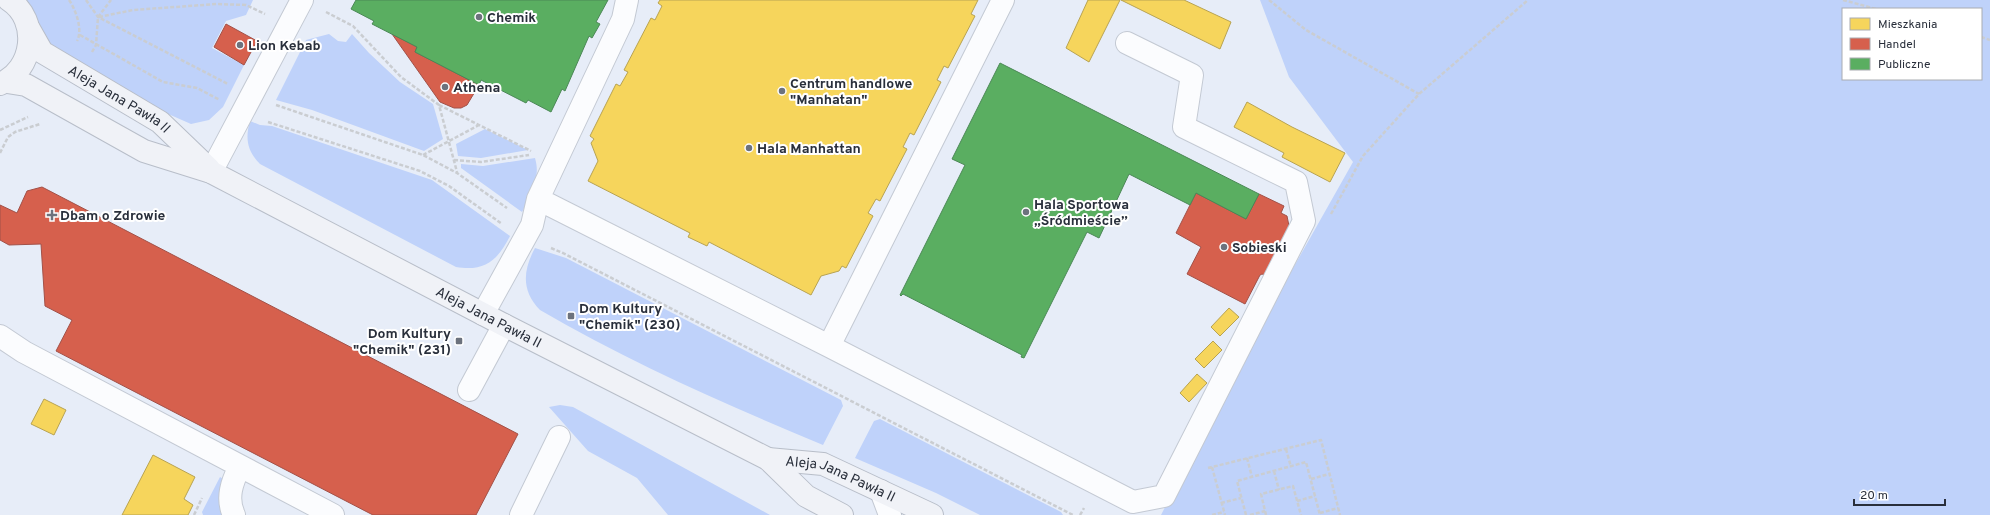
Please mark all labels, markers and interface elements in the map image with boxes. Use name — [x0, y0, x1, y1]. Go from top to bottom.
legend — [1842, 8, 1982, 80]
place label: Chemik — [487, 10, 536, 27]
marker: Chemik — [474, 12, 484, 22]
text: Mieszkania — [1878, 17, 1937, 33]
text: Handel — [1878, 37, 1916, 53]
place label: Lion Kebab — [248, 38, 321, 55]
marker: Lion Kebab — [235, 40, 245, 50]
text: Publiczne — [1878, 57, 1930, 73]
street label: Aleja Jana Pawła II — [65, 62, 173, 137]
place label: Centrum handlowe "Manhatan" — [790, 76, 913, 109]
place label: Athena — [453, 80, 500, 97]
marker: Athena — [440, 82, 450, 92]
marker: Centrum handlowe "Manhatan" — [777, 86, 787, 96]
place label: Hala Manhattan — [757, 141, 861, 158]
marker: Hala Manhattan — [744, 143, 754, 153]
place label: Hala Sportowa „Śródmieście” — [1034, 197, 1129, 230]
marker: Hala Sportowa „Śródmieście” — [1021, 207, 1031, 217]
place label: Dbam o Zdrowie — [60, 208, 166, 225]
marker: Dbam o Zdrowie — [47, 210, 57, 220]
place label: Sobieski — [1232, 240, 1287, 257]
marker: Sobieski — [1219, 242, 1229, 252]
street label: Aleja Jana Pawła II — [432, 284, 544, 353]
place label: Dom Kultury "Chemik" (230) — [579, 301, 680, 334]
marker: Dom Kultury "Chemik" (230) — [566, 311, 576, 321]
place label: Dom Kultury "Chemik" (231) — [353, 326, 451, 359]
marker: Dom Kultury "Chemik" (231) — [454, 336, 464, 346]
street label: Aleja Jana Pawła II — [785, 454, 898, 507]
scale bar — [1854, 481, 1945, 507]
text: 20 m — [1860, 488, 1888, 504]

